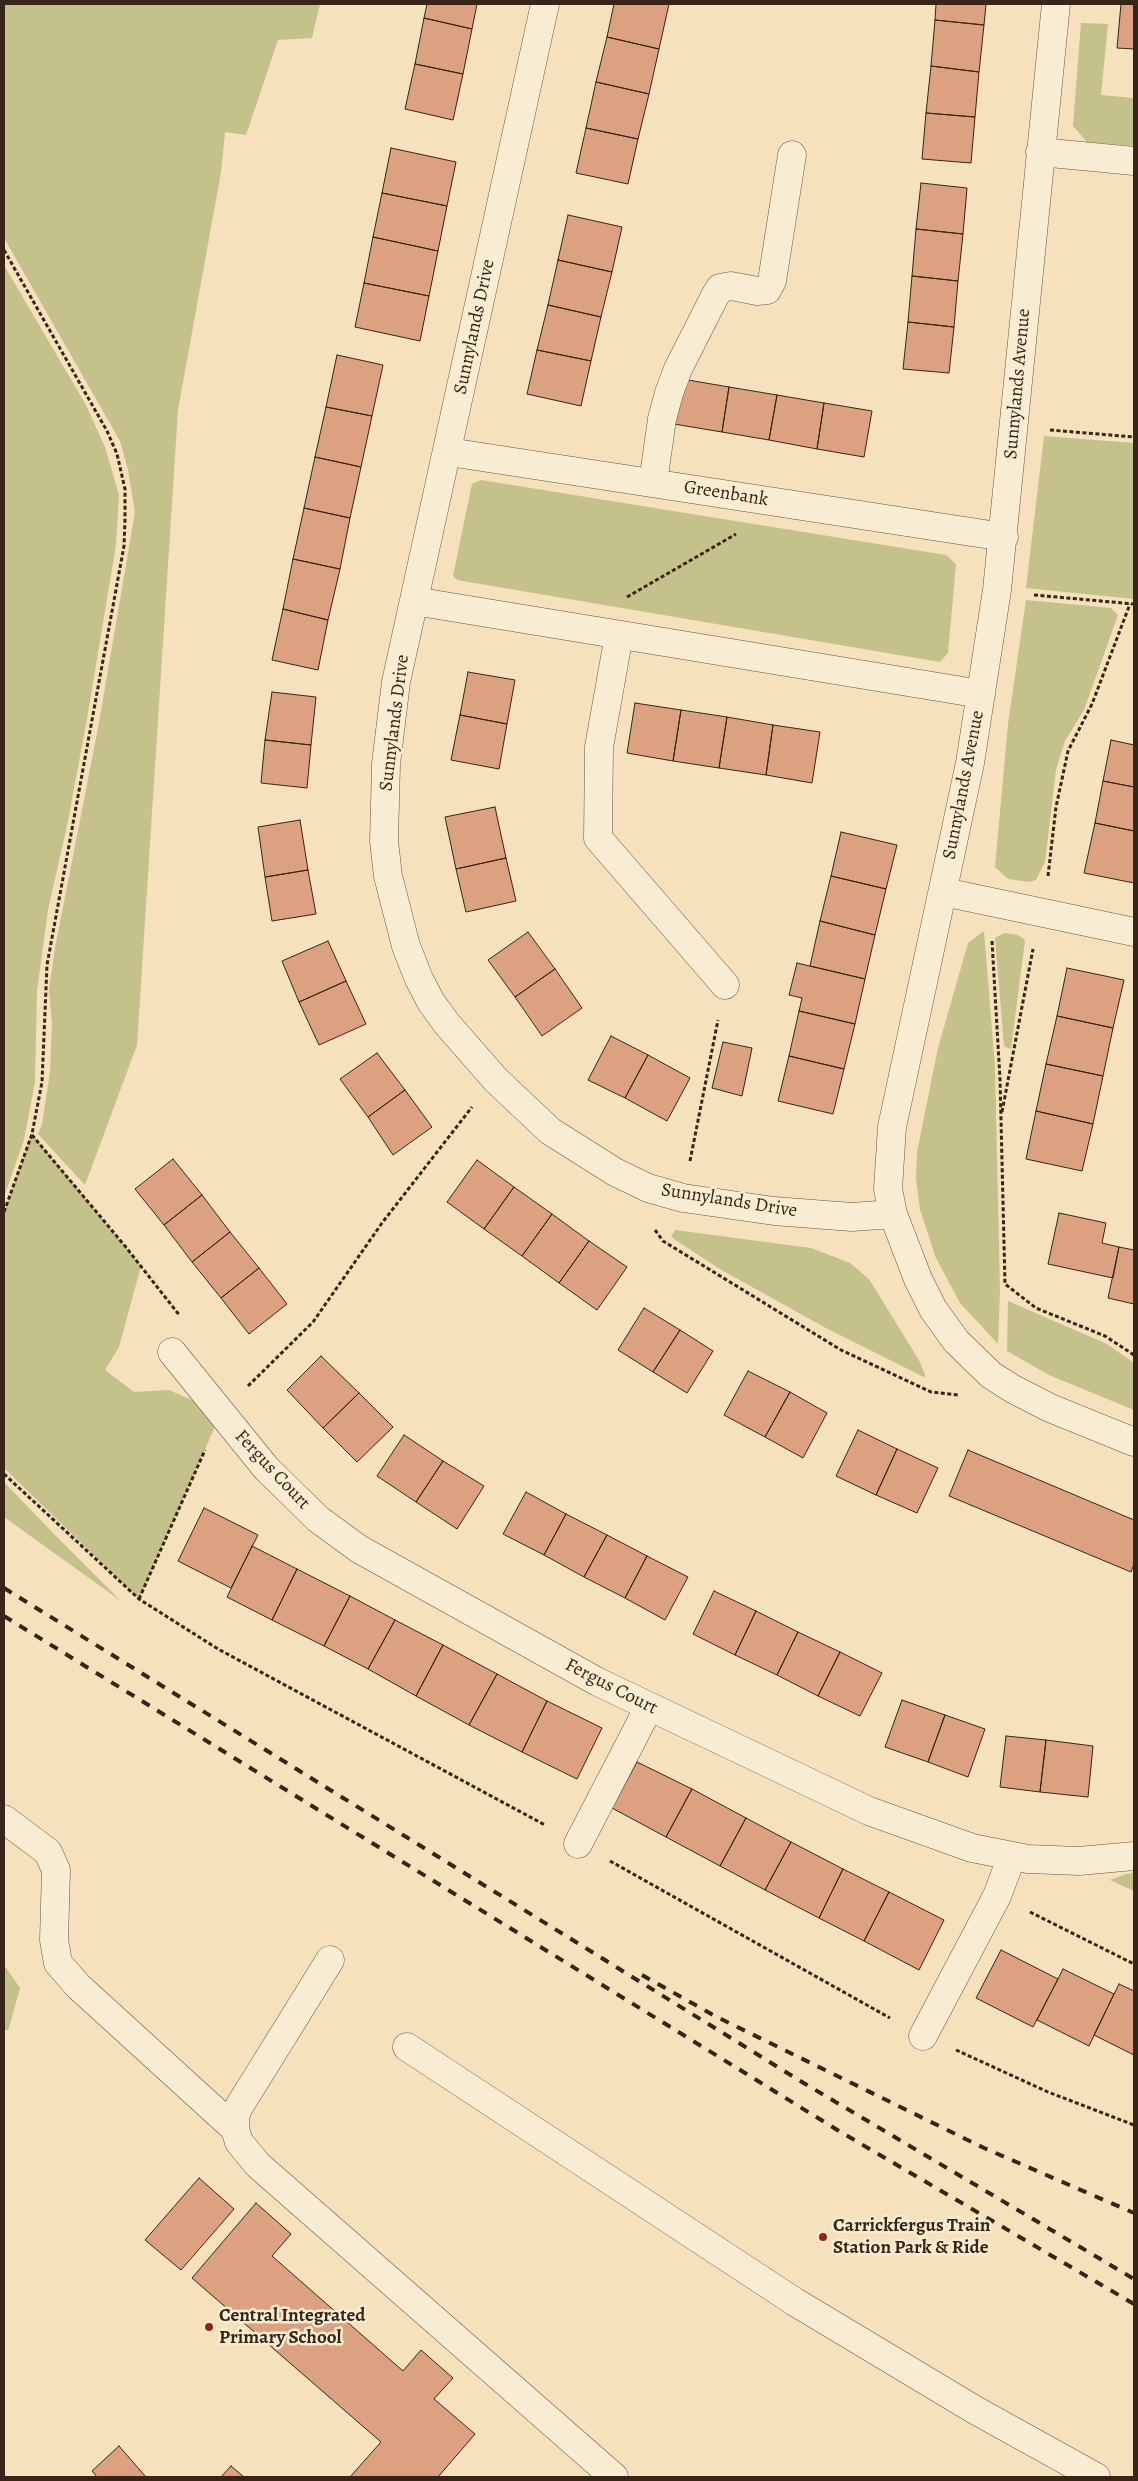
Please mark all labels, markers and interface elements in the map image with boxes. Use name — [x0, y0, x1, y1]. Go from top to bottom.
street label: Sunnylands Drive — [450, 257, 500, 397]
street label: Sunnylands Avenue — [1000, 308, 1036, 460]
street label: Greenbank — [682, 476, 770, 512]
street label: Sunnylands Drive — [375, 653, 415, 793]
street label: Sunnylands Avenue — [938, 709, 990, 861]
street label: Sunnylands Drive — [659, 1179, 799, 1223]
street label: Fergus Court — [229, 1425, 315, 1515]
street label: Fergus Court — [561, 1654, 661, 1720]
place label: Carrickfergus Train Station Park & Ride — [833, 2215, 991, 2259]
marker: Carrickfergus Train Station Park & Ride — [817, 2231, 829, 2243]
place label: Central Integrated Primary School — [219, 2305, 365, 2349]
marker: Central Integrated Primary School — [203, 2321, 215, 2333]

